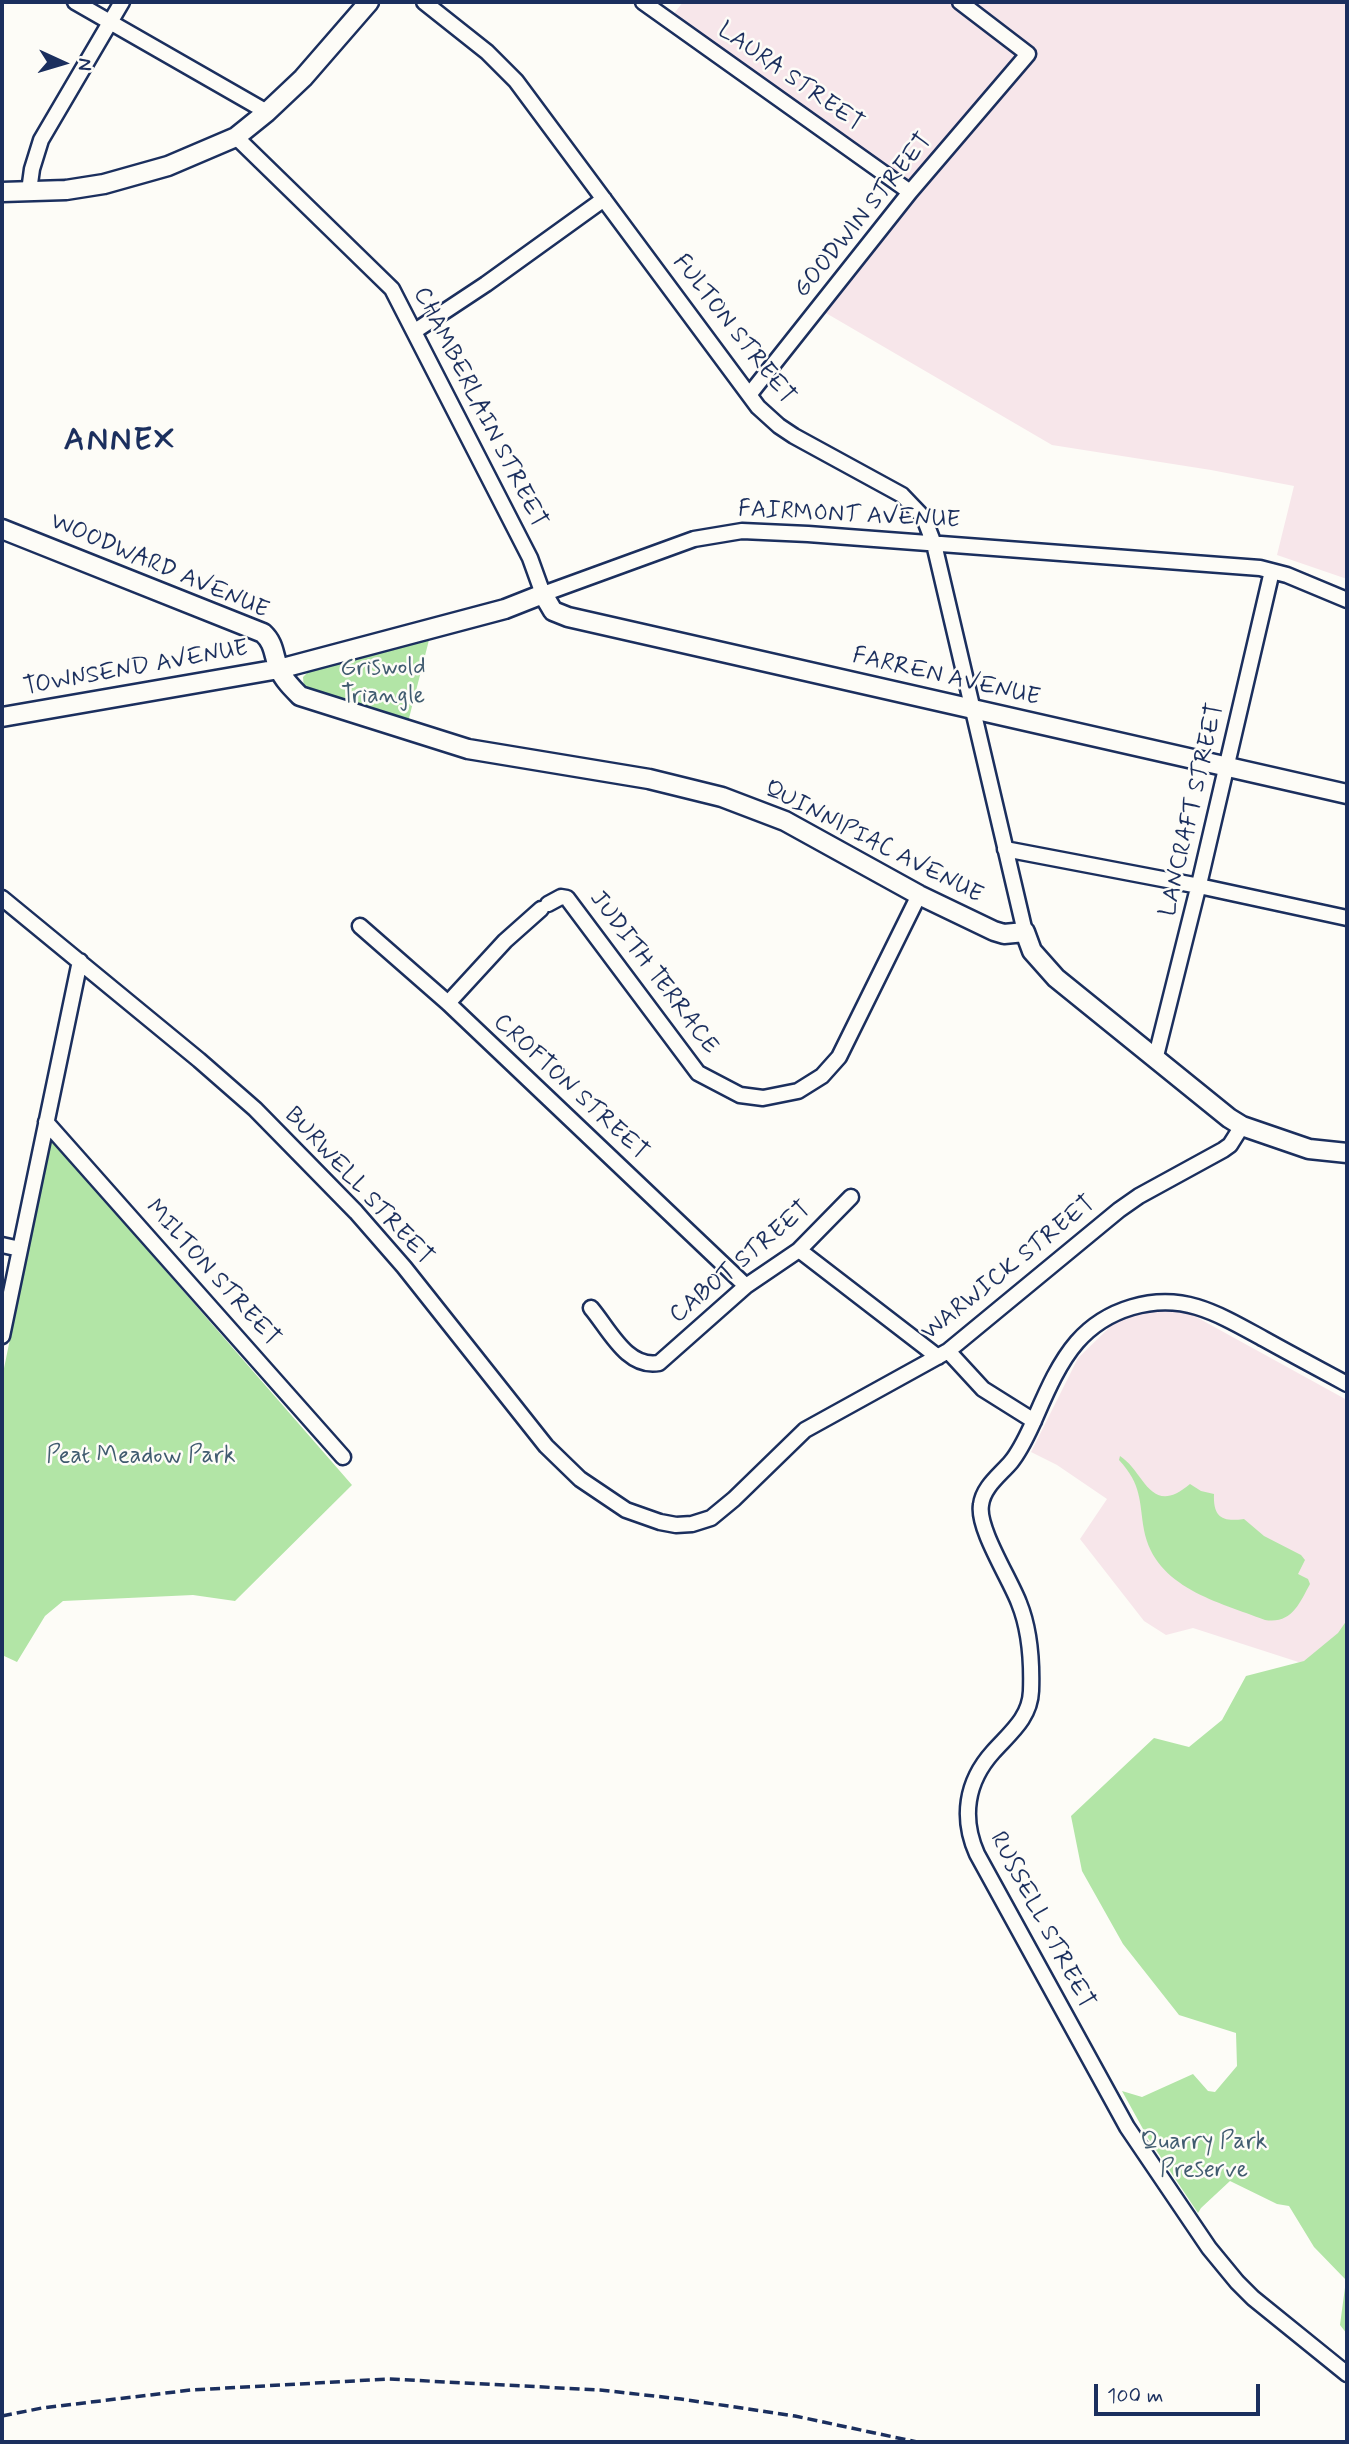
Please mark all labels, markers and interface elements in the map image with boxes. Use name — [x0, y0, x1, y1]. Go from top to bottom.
street label: LAURA STREET — [711, 17, 869, 139]
north arrow — [28, 28, 98, 98]
text: N — [72, 57, 97, 72]
street label: GOODWIN STREET — [789, 128, 939, 304]
street label: FULTON STREET — [665, 249, 801, 411]
street label: CHAMBERLAIN STREET — [406, 283, 552, 533]
district label: ANNEX — [63, 423, 177, 461]
street label: FAIRMONT AVENUE — [737, 496, 961, 536]
street label: WOODWARD AVENUE — [45, 508, 273, 626]
street label: TOWNSEND AVENUE — [21, 635, 251, 703]
street label: FARREN AVENUE — [850, 642, 1042, 714]
park label: Griswold Triangle — [340, 655, 426, 711]
street label: LANCRAFT STREET — [1154, 701, 1232, 919]
street label: QUINNIPIAC AVENUE — [759, 775, 987, 911]
street label: JUDITH TERRACE — [582, 886, 724, 1060]
street label: CROFTON STREET — [486, 1009, 654, 1167]
street label: BURWELL STREET — [277, 1102, 439, 1272]
street label: WARWICK STREET — [916, 1190, 1102, 1348]
street label: MILTON STREET — [138, 1195, 286, 1353]
street label: CABOT STREET — [665, 1196, 817, 1330]
park label: Peat Meadow Park — [46, 1443, 236, 1471]
street label: RUSSELL STREET — [982, 1827, 1100, 2015]
park label: Quarry Park Preserve — [1140, 2129, 1268, 2185]
scale bar — [1097, 2370, 1263, 2414]
text: 100 m — [1107, 2382, 1163, 2410]

